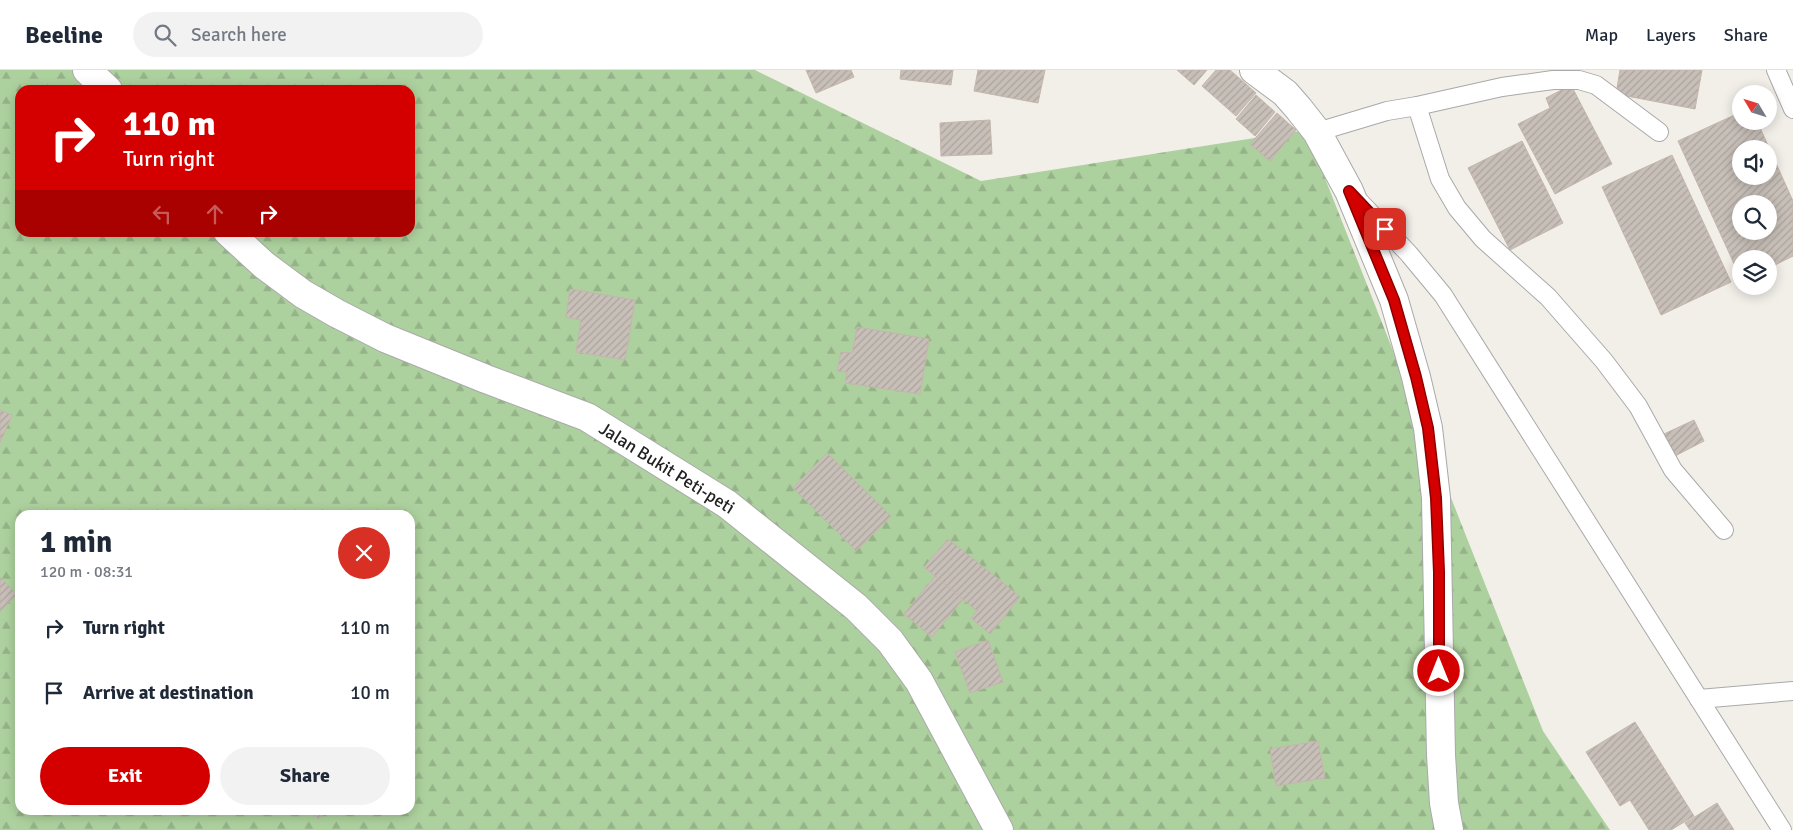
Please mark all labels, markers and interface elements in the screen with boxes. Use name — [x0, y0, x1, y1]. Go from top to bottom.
search box — [133, 12, 483, 57]
text: Beeline — [25, 20, 103, 50]
icon: search — [151, 21, 179, 49]
text: Search here — [191, 23, 287, 47]
text: Map — [1585, 24, 1618, 46]
text: Layers — [1646, 24, 1696, 46]
text: Share — [1724, 24, 1768, 46]
north arrow — [1732, 85, 1778, 130]
map controls — [1732, 85, 1777, 295]
text: 110 m — [123, 102, 216, 145]
icon: right — [40, 105, 105, 170]
button: sound — [1732, 140, 1777, 185]
text: Turn right — [123, 145, 215, 172]
button: search — [1732, 195, 1777, 240]
icon: left — [148, 200, 176, 228]
icon: ahead — [201, 200, 229, 228]
icon: right — [254, 200, 282, 228]
pin — [1364, 208, 1406, 250]
icon: arrive — [1371, 215, 1399, 243]
button: layers — [1732, 250, 1777, 295]
street label: Jalan Bukit Peti-peti — [595, 417, 739, 519]
text: 1 min — [40, 524, 112, 561]
button: close — [338, 527, 390, 579]
text: 120 m · 08:31 — [40, 562, 133, 582]
icon: right — [40, 614, 68, 642]
text: Turn right — [83, 616, 165, 640]
text: 110 m — [340, 616, 390, 640]
position arrow — [1412, 644, 1464, 696]
icon: arrive — [40, 679, 68, 707]
text: Arrive at destination — [83, 681, 254, 705]
text: 10 m — [350, 681, 390, 705]
button: Exit — [40, 747, 210, 805]
button: Share — [220, 747, 390, 805]

